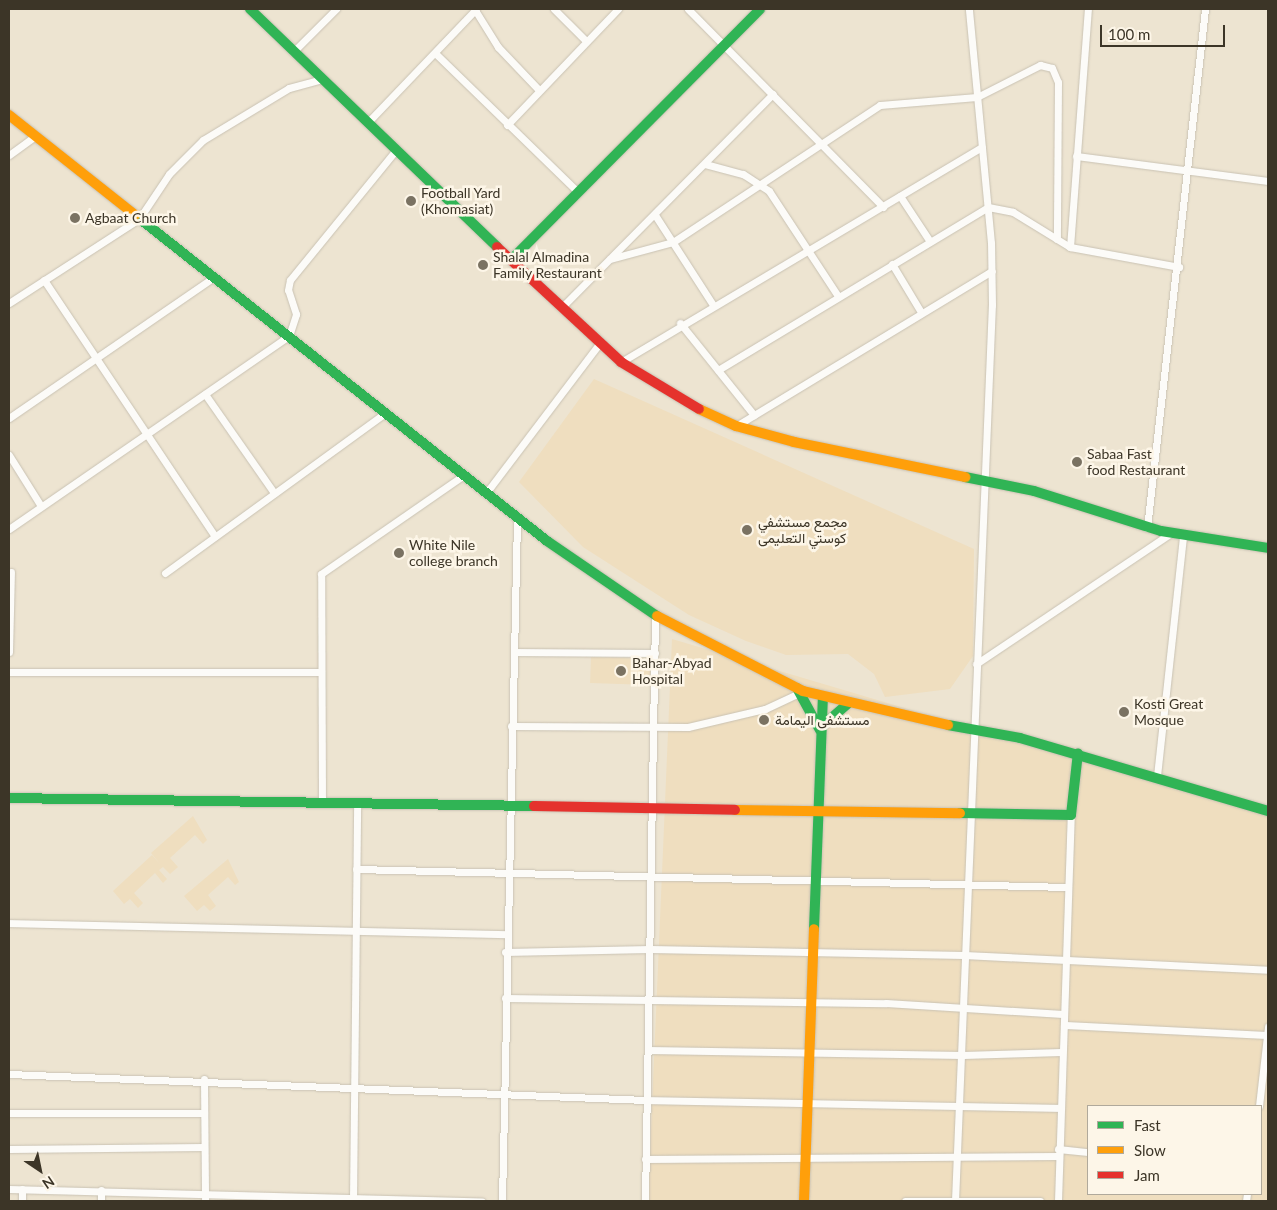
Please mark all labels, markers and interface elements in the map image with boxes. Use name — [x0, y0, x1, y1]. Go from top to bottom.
scale bar — [1102, 15, 1227, 47]
text: 100 m — [1108, 25, 1150, 43]
place label: Football Yard (Khomasiat) — [421, 185, 501, 218]
marker: Football Yard (Khomasiat) — [405, 195, 417, 207]
place label: Agbaat Church — [85, 210, 176, 226]
marker: Agbaat Church — [69, 212, 81, 224]
place label: Shalal Almadina Family Restaurant — [493, 249, 602, 282]
marker: Shalal Almadina Family Restaurant — [477, 259, 489, 271]
place label: Sabaa Fast food Restaurant — [1087, 446, 1185, 478]
marker: Sabaa Fast food Restaurant — [1071, 456, 1083, 468]
place label: مجمع مستشفي كوستي التعليمى — [758, 514, 847, 546]
marker: مجمع مستشفي كوستي التعليمى — [740, 523, 754, 537]
place label: White Nile college branch — [409, 537, 498, 570]
marker: White Nile college branch — [393, 547, 405, 559]
place label: Bahar-Abyad Hospital — [632, 655, 712, 688]
marker: Bahar-Abyad Hospital — [614, 664, 628, 678]
place label: Kosti Great Mosque — [1134, 696, 1203, 729]
marker: Kosti Great Mosque — [1118, 706, 1130, 718]
place label: مستشفى اليمامة — [775, 712, 870, 728]
marker: مستشفى اليمامة — [757, 713, 771, 727]
legend — [1087, 1105, 1262, 1195]
text: Fast — [1134, 1116, 1161, 1134]
text: Slow — [1134, 1141, 1166, 1159]
north arrow — [15, 1145, 65, 1195]
text: Jam — [1134, 1166, 1160, 1184]
text: N — [39, 1173, 58, 1193]

